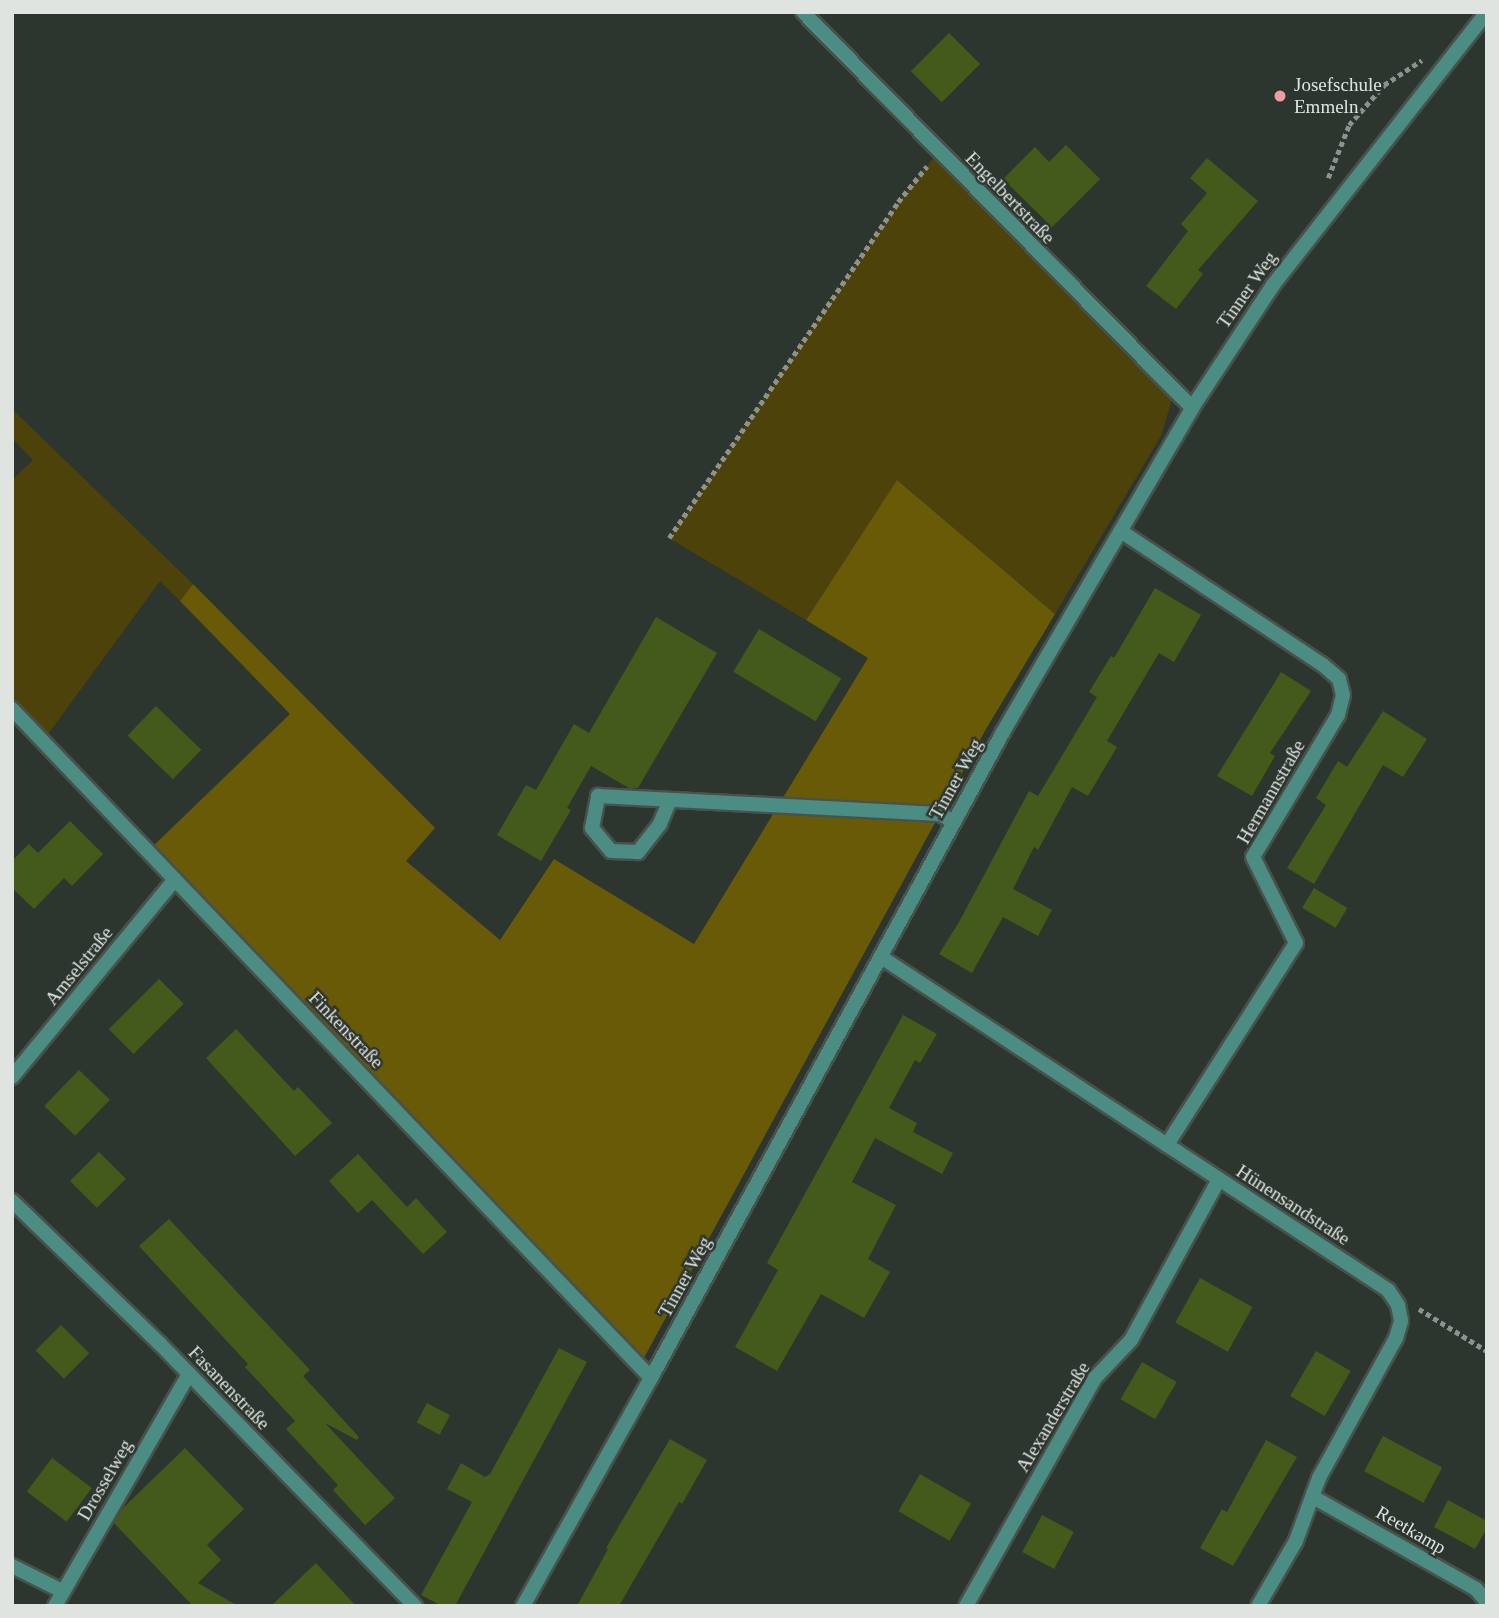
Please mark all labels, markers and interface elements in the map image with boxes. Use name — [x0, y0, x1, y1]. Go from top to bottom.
place label: Josefschule Emmeln — [1294, 74, 1382, 118]
marker: Josefschule Emmeln — [1272, 88, 1288, 104]
street label: Engelbertstraße — [960, 147, 1060, 249]
street label: Tinner Weg — [1212, 247, 1282, 333]
street label: Tinner Weg — [924, 735, 988, 823]
street label: Hermannstraße — [1232, 736, 1310, 848]
street label: Amselstraße — [40, 922, 118, 1010]
street label: Finkenstraße — [304, 987, 388, 1073]
street label: Hünensandstraße — [1232, 1160, 1354, 1250]
street label: Tinner Weg — [653, 1233, 717, 1321]
street label: Fasanenstraße — [183, 1341, 275, 1435]
street label: Alexanderstraße — [1011, 1358, 1095, 1476]
street label: Drosselweg — [73, 1435, 137, 1525]
street label: Reetkamp — [1372, 1501, 1450, 1559]

